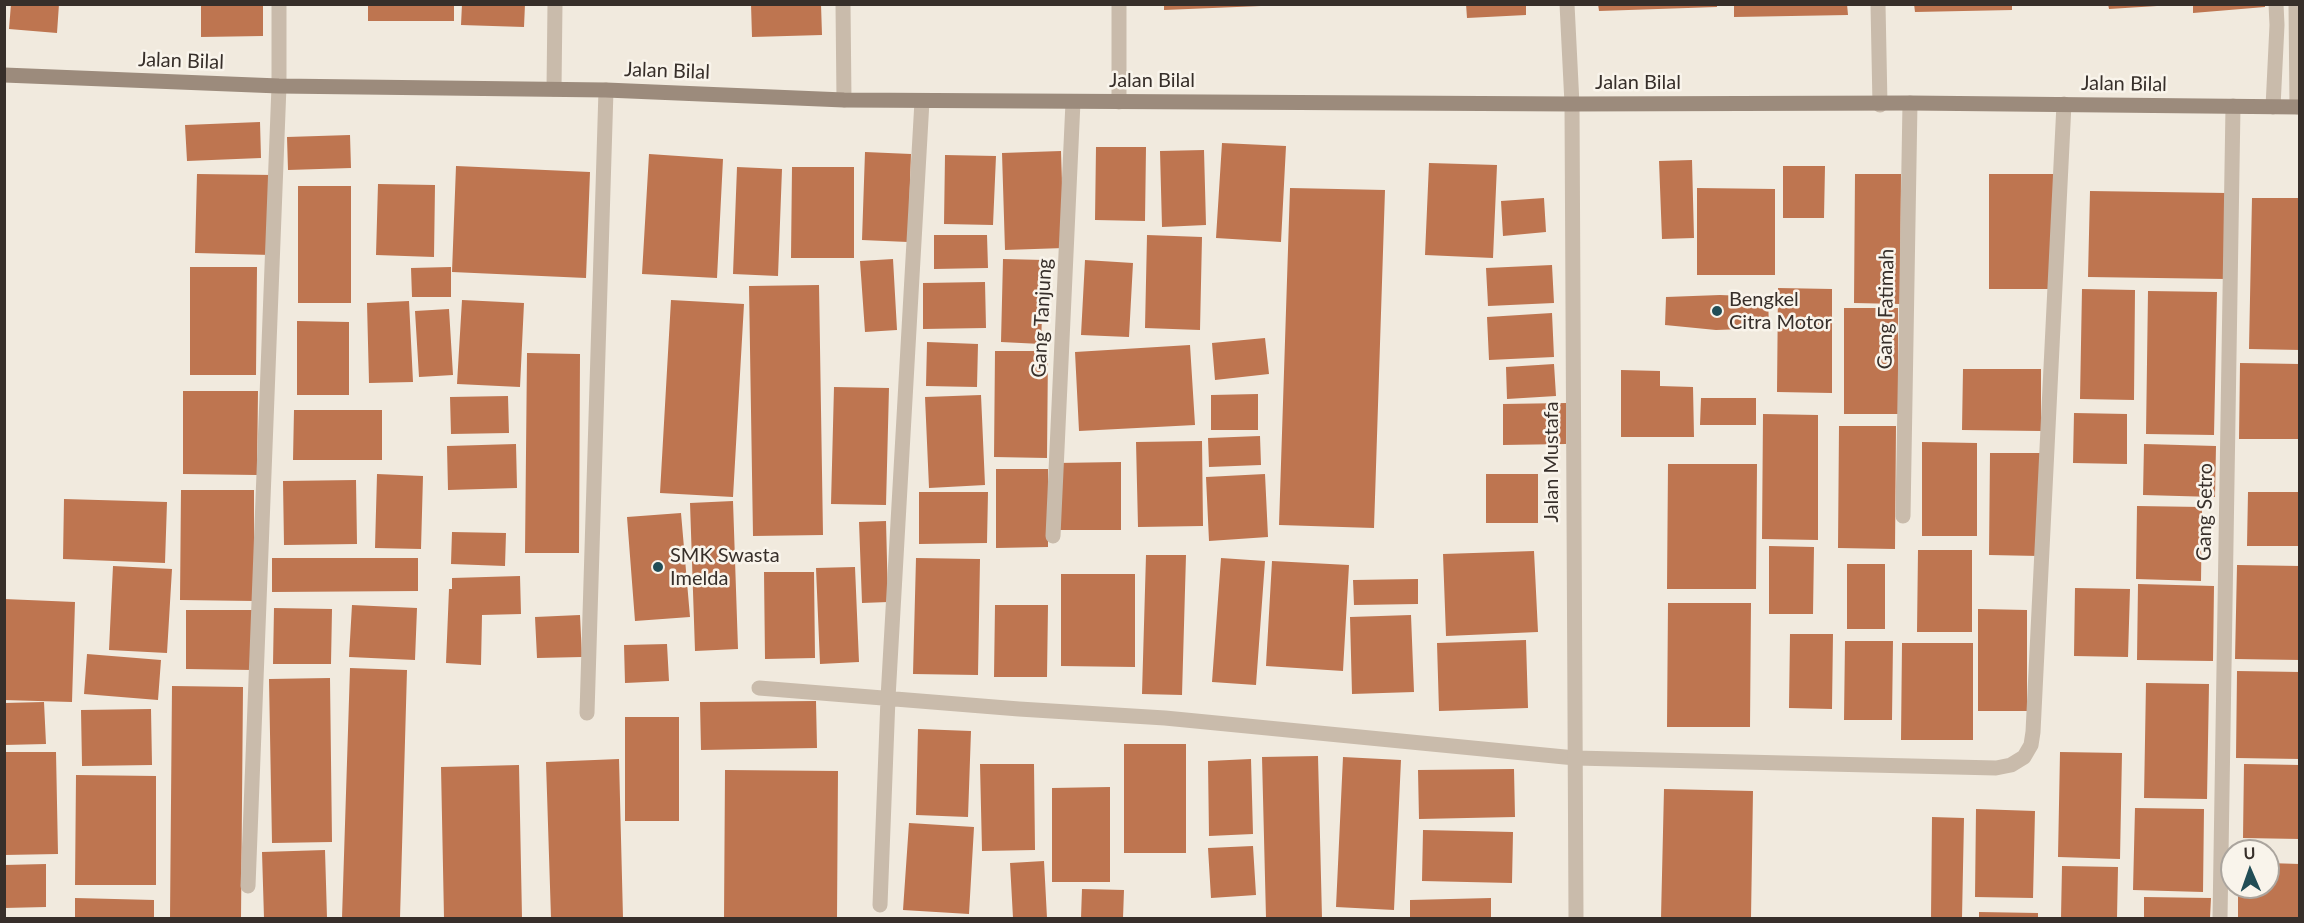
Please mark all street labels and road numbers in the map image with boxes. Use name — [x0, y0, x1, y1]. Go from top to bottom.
street label: Jalan Bilal — [138, 48, 224, 74]
street label: Jalan Bilal — [624, 58, 710, 84]
street label: Jalan Bilal — [1109, 69, 1195, 93]
street label: Jalan Bilal — [1595, 71, 1681, 95]
street label: Jalan Bilal — [2081, 71, 2167, 97]
street label: Gang Fatimah — [1873, 248, 1899, 370]
street label: Gang Tanjung — [1027, 258, 1057, 378]
street label: Jalan Mustafa — [1540, 402, 1564, 522]
street label: Gang Setro — [2192, 463, 2218, 561]

